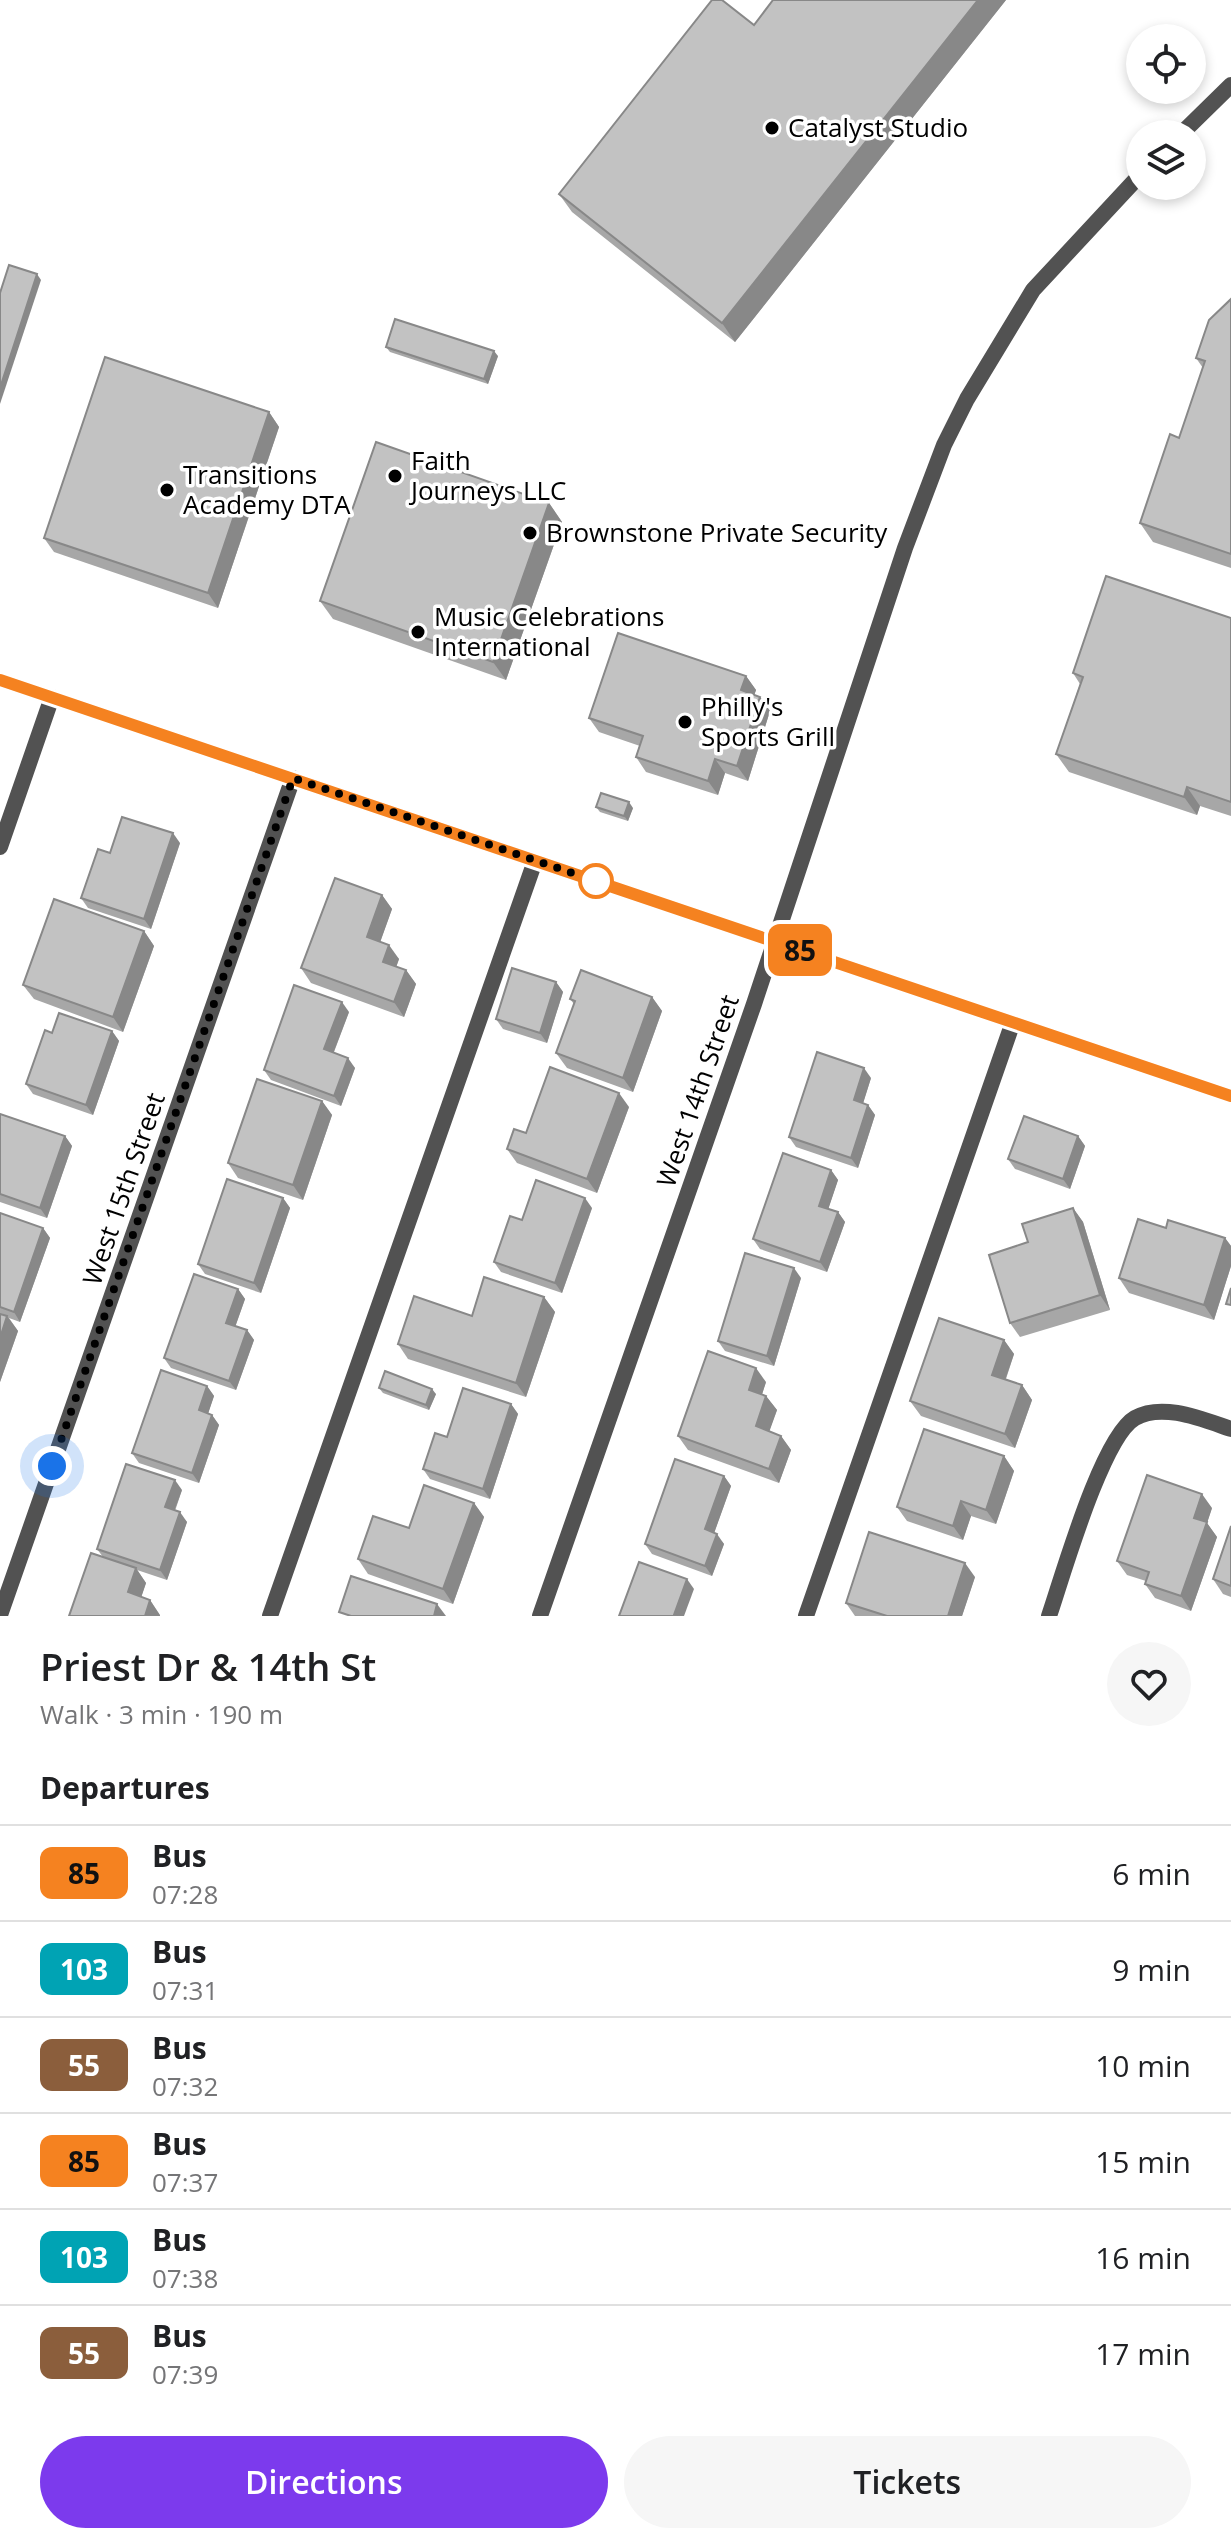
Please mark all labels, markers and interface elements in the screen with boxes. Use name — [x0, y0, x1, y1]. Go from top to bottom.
map controls — [1126, 24, 1206, 200]
button: locate — [1126, 24, 1206, 104]
place label: Catalyst Studio — [788, 109, 968, 145]
marker: Catalyst Studio — [763, 119, 781, 137]
button: layers — [1126, 120, 1206, 200]
place label: Faith Journeys LLC — [408, 442, 566, 508]
place label: Transitions Academy DTA — [183, 456, 351, 522]
marker: Faith Journeys LLC — [386, 467, 404, 485]
marker: Transitions Academy DTA — [158, 481, 176, 499]
place label: Brownstone Private Security — [546, 514, 888, 550]
marker: Brownstone Private Security — [521, 524, 539, 542]
place label: Music Celebrations International — [434, 598, 664, 664]
marker: Music Celebrations International — [409, 623, 427, 641]
place label: Philly's Sports Grill — [701, 688, 835, 754]
marker: Philly's Sports Grill — [676, 713, 694, 731]
unlabelled marker — [579, 864, 613, 898]
line badge: 85 — [764, 924, 836, 976]
text: 85 — [784, 931, 816, 969]
street label: West 14th Street — [647, 990, 747, 1192]
street label: West 15th Street — [73, 1088, 173, 1290]
your location — [32, 1446, 72, 1486]
text: Priest Dr & 14th St — [40, 1640, 376, 1692]
button: heart — [1107, 1642, 1191, 1726]
text: Walk · 3 min · 190 m — [40, 1696, 283, 1732]
text: Departures — [40, 1767, 210, 1808]
text: Bus — [152, 1835, 207, 1876]
text: 6 min — [1112, 1853, 1191, 1894]
text: 85 — [68, 1854, 100, 1892]
text: 07:28 — [152, 1876, 218, 1912]
text: Bus — [152, 1931, 207, 1972]
text: 9 min — [1112, 1949, 1191, 1990]
text: 103 — [60, 1950, 108, 1988]
text: 07:31 — [152, 1972, 218, 2008]
text: Bus — [152, 2027, 207, 2068]
text: 10 min — [1095, 2045, 1191, 2086]
text: 55 — [68, 2046, 100, 2084]
text: 07:32 — [152, 2068, 218, 2104]
text: Bus — [152, 2123, 207, 2164]
text: 15 min — [1095, 2141, 1191, 2182]
text: 85 — [68, 2142, 100, 2180]
text: 07:37 — [152, 2164, 218, 2200]
text: Bus — [152, 2219, 207, 2260]
text: 16 min — [1095, 2237, 1191, 2278]
text: 103 — [60, 2238, 108, 2276]
text: 07:38 — [152, 2260, 218, 2296]
text: Bus — [152, 2315, 207, 2356]
text: 17 min — [1095, 2333, 1191, 2374]
text: 55 — [68, 2334, 100, 2372]
text: 07:39 — [152, 2356, 218, 2392]
button: Directions — [40, 2436, 608, 2528]
button: Tickets — [624, 2436, 1191, 2528]

